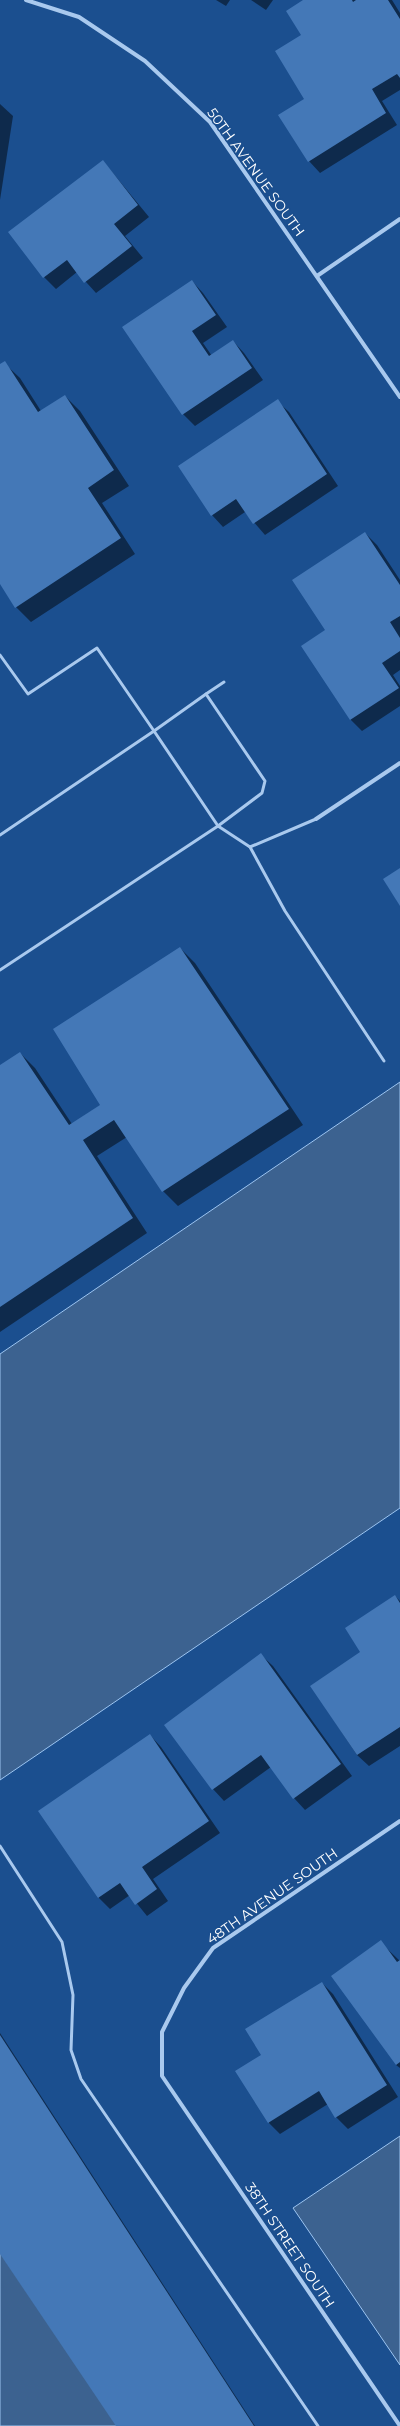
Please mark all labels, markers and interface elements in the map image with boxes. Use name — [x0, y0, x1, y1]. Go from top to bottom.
street label: 50TH AVENUE SOUTH — [203, 104, 309, 240]
street label: 48TH AVENUE SOUTH — [203, 1844, 341, 1948]
street label: 38TH STREET SOUTH — [241, 2179, 339, 2311]

